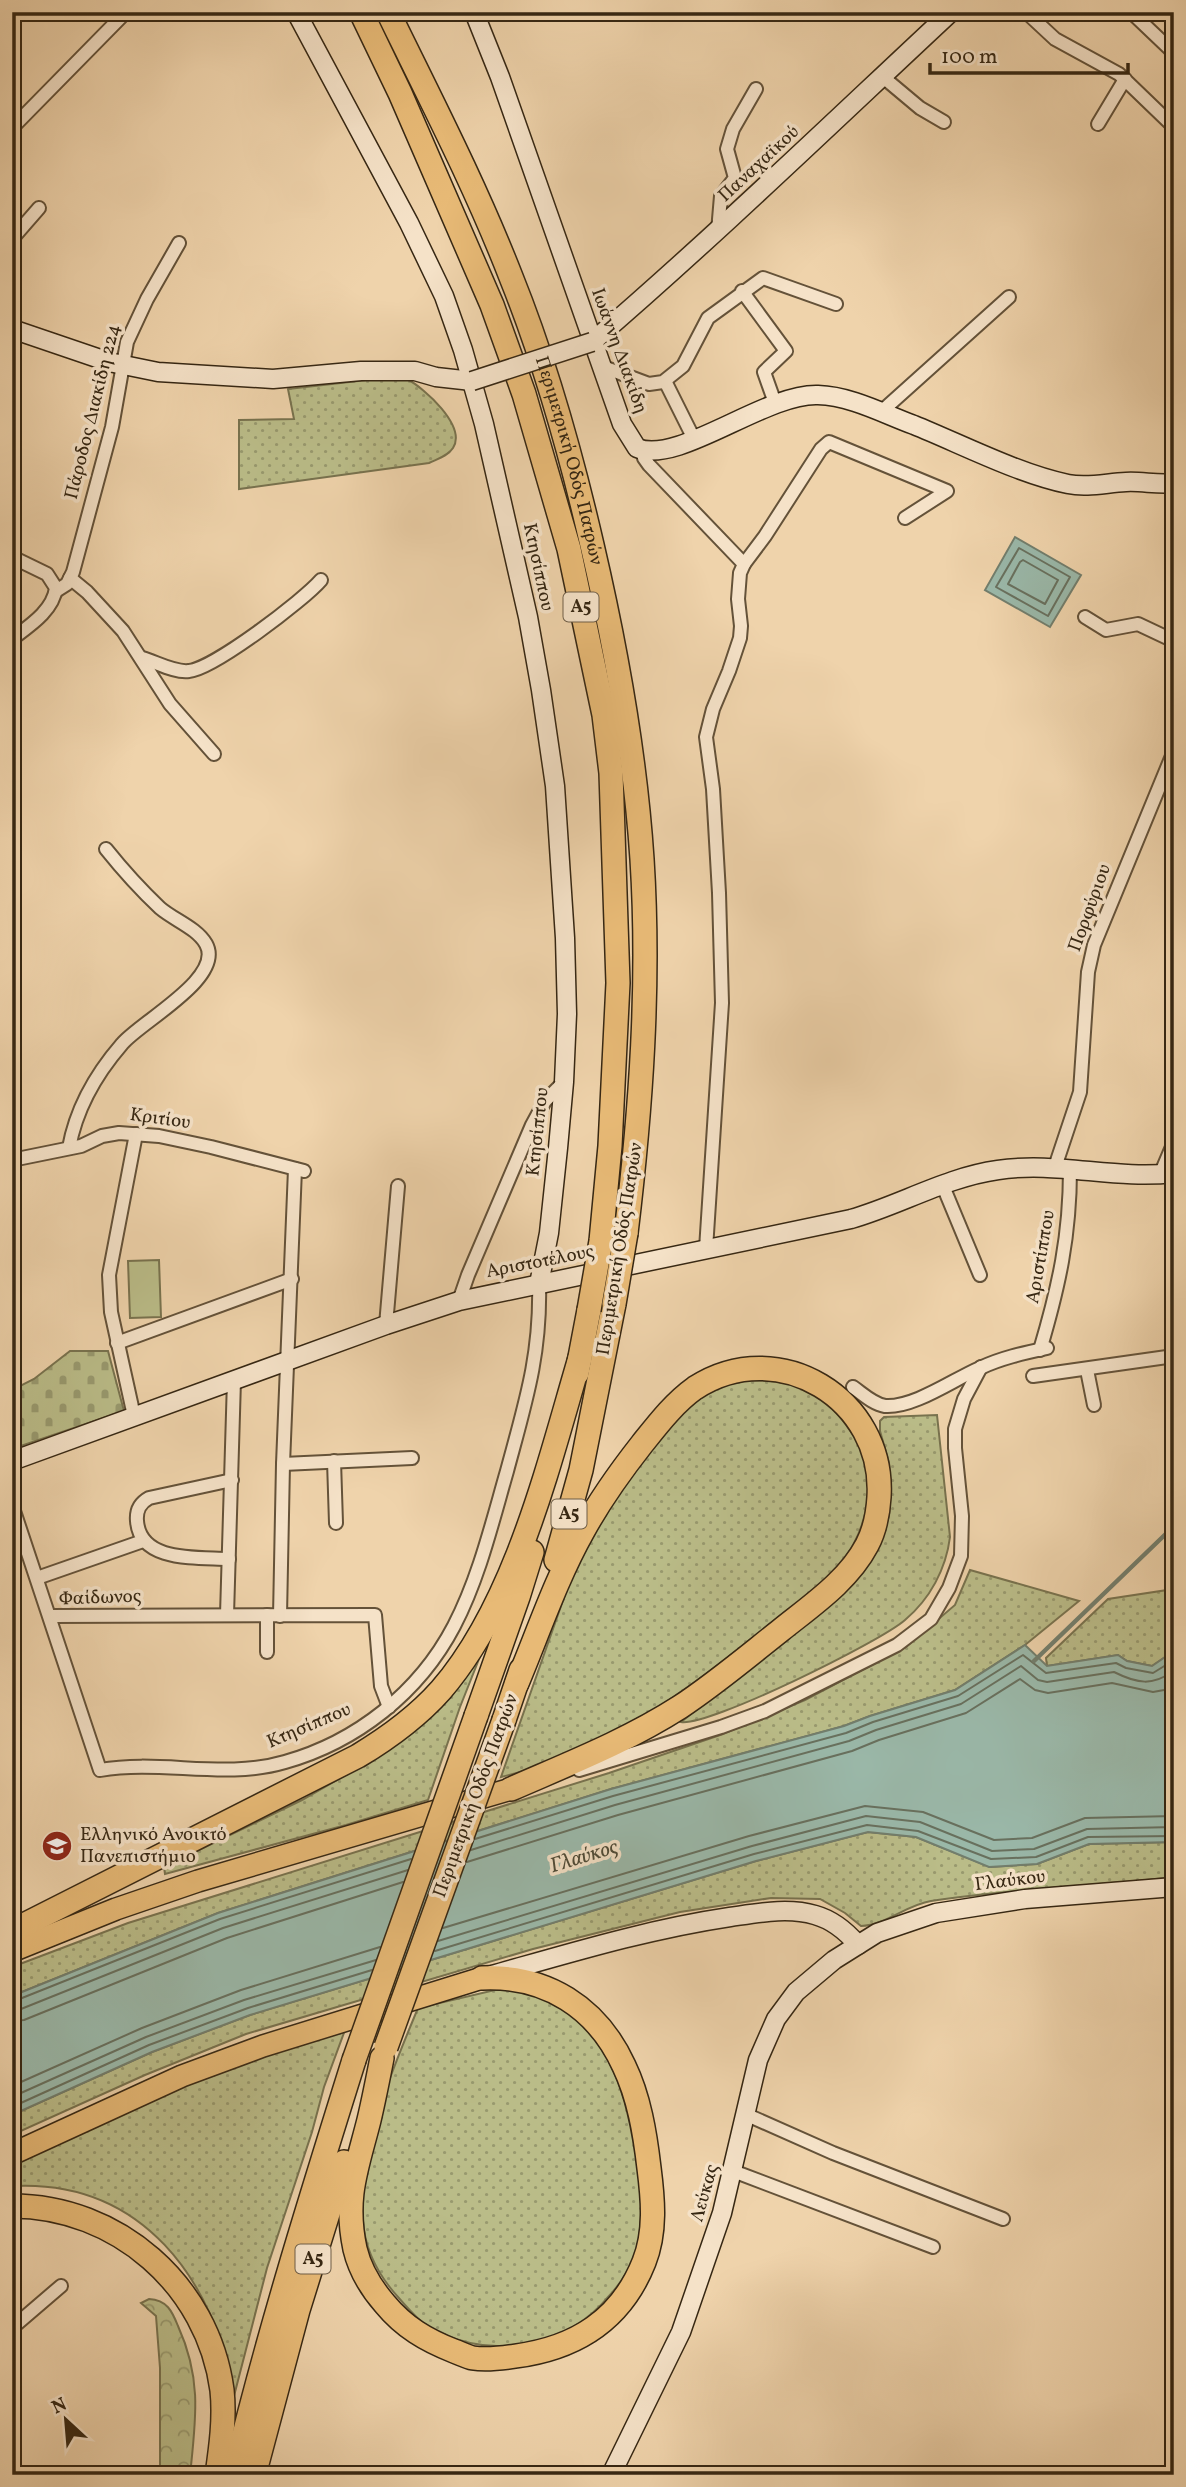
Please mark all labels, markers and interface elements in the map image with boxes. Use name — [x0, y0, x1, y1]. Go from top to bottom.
scale bar — [930, 32, 1128, 76]
text: 100 m — [941, 43, 998, 72]
street label: Παναχαϊκού — [713, 120, 805, 208]
street label: Ιωάννη Διακίδη — [584, 285, 654, 417]
street label: Πάροδος Διακίδη 224 — [59, 322, 127, 502]
street label: Περιμετρική Οδός Πατρών — [528, 353, 609, 567]
street label: Κτησίππου — [516, 521, 560, 613]
road number: Α5 — [564, 592, 598, 622]
street label: Πορφύριου — [1062, 861, 1118, 955]
street label: Κτησίππου — [520, 1086, 556, 1178]
street label: Κριτίου — [128, 1102, 192, 1136]
street label: Περιμετρική Οδός Πατρών — [590, 1141, 650, 1357]
street label: Αριστίππου — [1020, 1208, 1062, 1306]
street label: Αριστοτέλους — [484, 1239, 596, 1285]
road number: Α5 — [552, 1499, 586, 1528]
street label: Φαίδωνος — [58, 1584, 142, 1612]
street label: Περιμετρική Οδός Πατρών — [427, 1691, 525, 1901]
street label: Κτησίππου — [263, 1697, 355, 1755]
place label: Ελληνικό Ανοικτό Πανεπιστήμιο — [80, 1822, 227, 1870]
school or university icon: Ελληνικό Ανοικτό Πανεπιστήμιο — [40, 1829, 74, 1863]
water label: Γλαύκος — [546, 1833, 622, 1881]
street label: Γλαύκου — [973, 1864, 1047, 1898]
street label: Λεύκας — [684, 2161, 726, 2225]
road number: Α5 — [296, 2244, 330, 2274]
north arrow — [32, 2386, 102, 2456]
text: N — [48, 2392, 72, 2421]

